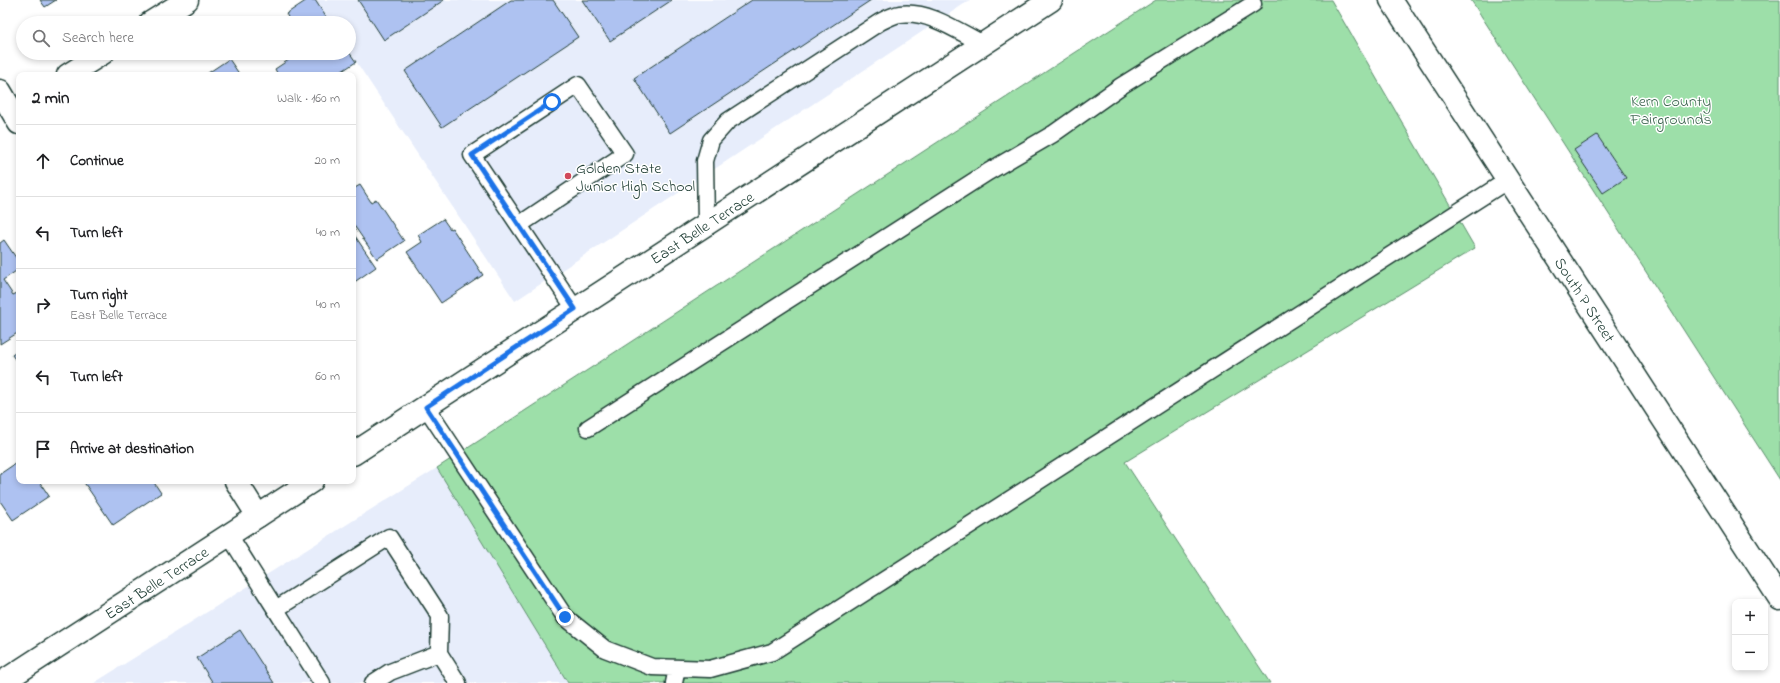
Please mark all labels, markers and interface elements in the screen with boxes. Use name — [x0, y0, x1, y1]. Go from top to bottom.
search box — [16, 16, 356, 60]
icon: search — [30, 27, 52, 49]
text: Search here — [62, 27, 134, 49]
text: 2 min — [32, 86, 69, 111]
text: Walk · 160 m — [277, 89, 340, 108]
park label: Kern County Fairgrounds — [1629, 90, 1712, 132]
route start — [543, 93, 561, 111]
icon: ahead — [32, 150, 54, 172]
text: Continue — [70, 150, 124, 172]
text: 20 m — [315, 151, 340, 170]
place label: Golden State Junior High School — [576, 157, 695, 199]
marker: Golden State Junior High School — [563, 171, 573, 181]
street label: East Belle Terrace — [646, 186, 760, 272]
icon: left — [32, 222, 54, 244]
text: Turn left — [70, 222, 123, 244]
text: 40 m — [316, 223, 340, 242]
street label: South P Street — [1547, 253, 1621, 348]
text: Turn right — [70, 284, 128, 306]
icon: right — [32, 294, 54, 316]
text: 40 m — [316, 295, 340, 314]
text: East Belle Terrace — [70, 306, 167, 325]
icon: left — [32, 366, 54, 388]
text: Turn left — [70, 366, 123, 388]
text: 60 m — [315, 367, 340, 386]
icon: arrive — [32, 438, 54, 460]
text: Arrive at destination — [70, 438, 194, 460]
street label: East Belle Terrace — [101, 541, 215, 627]
map controls — [1732, 599, 1768, 671]
button: + — [1732, 599, 1768, 635]
route end — [556, 608, 574, 626]
button: − — [1732, 635, 1768, 671]

